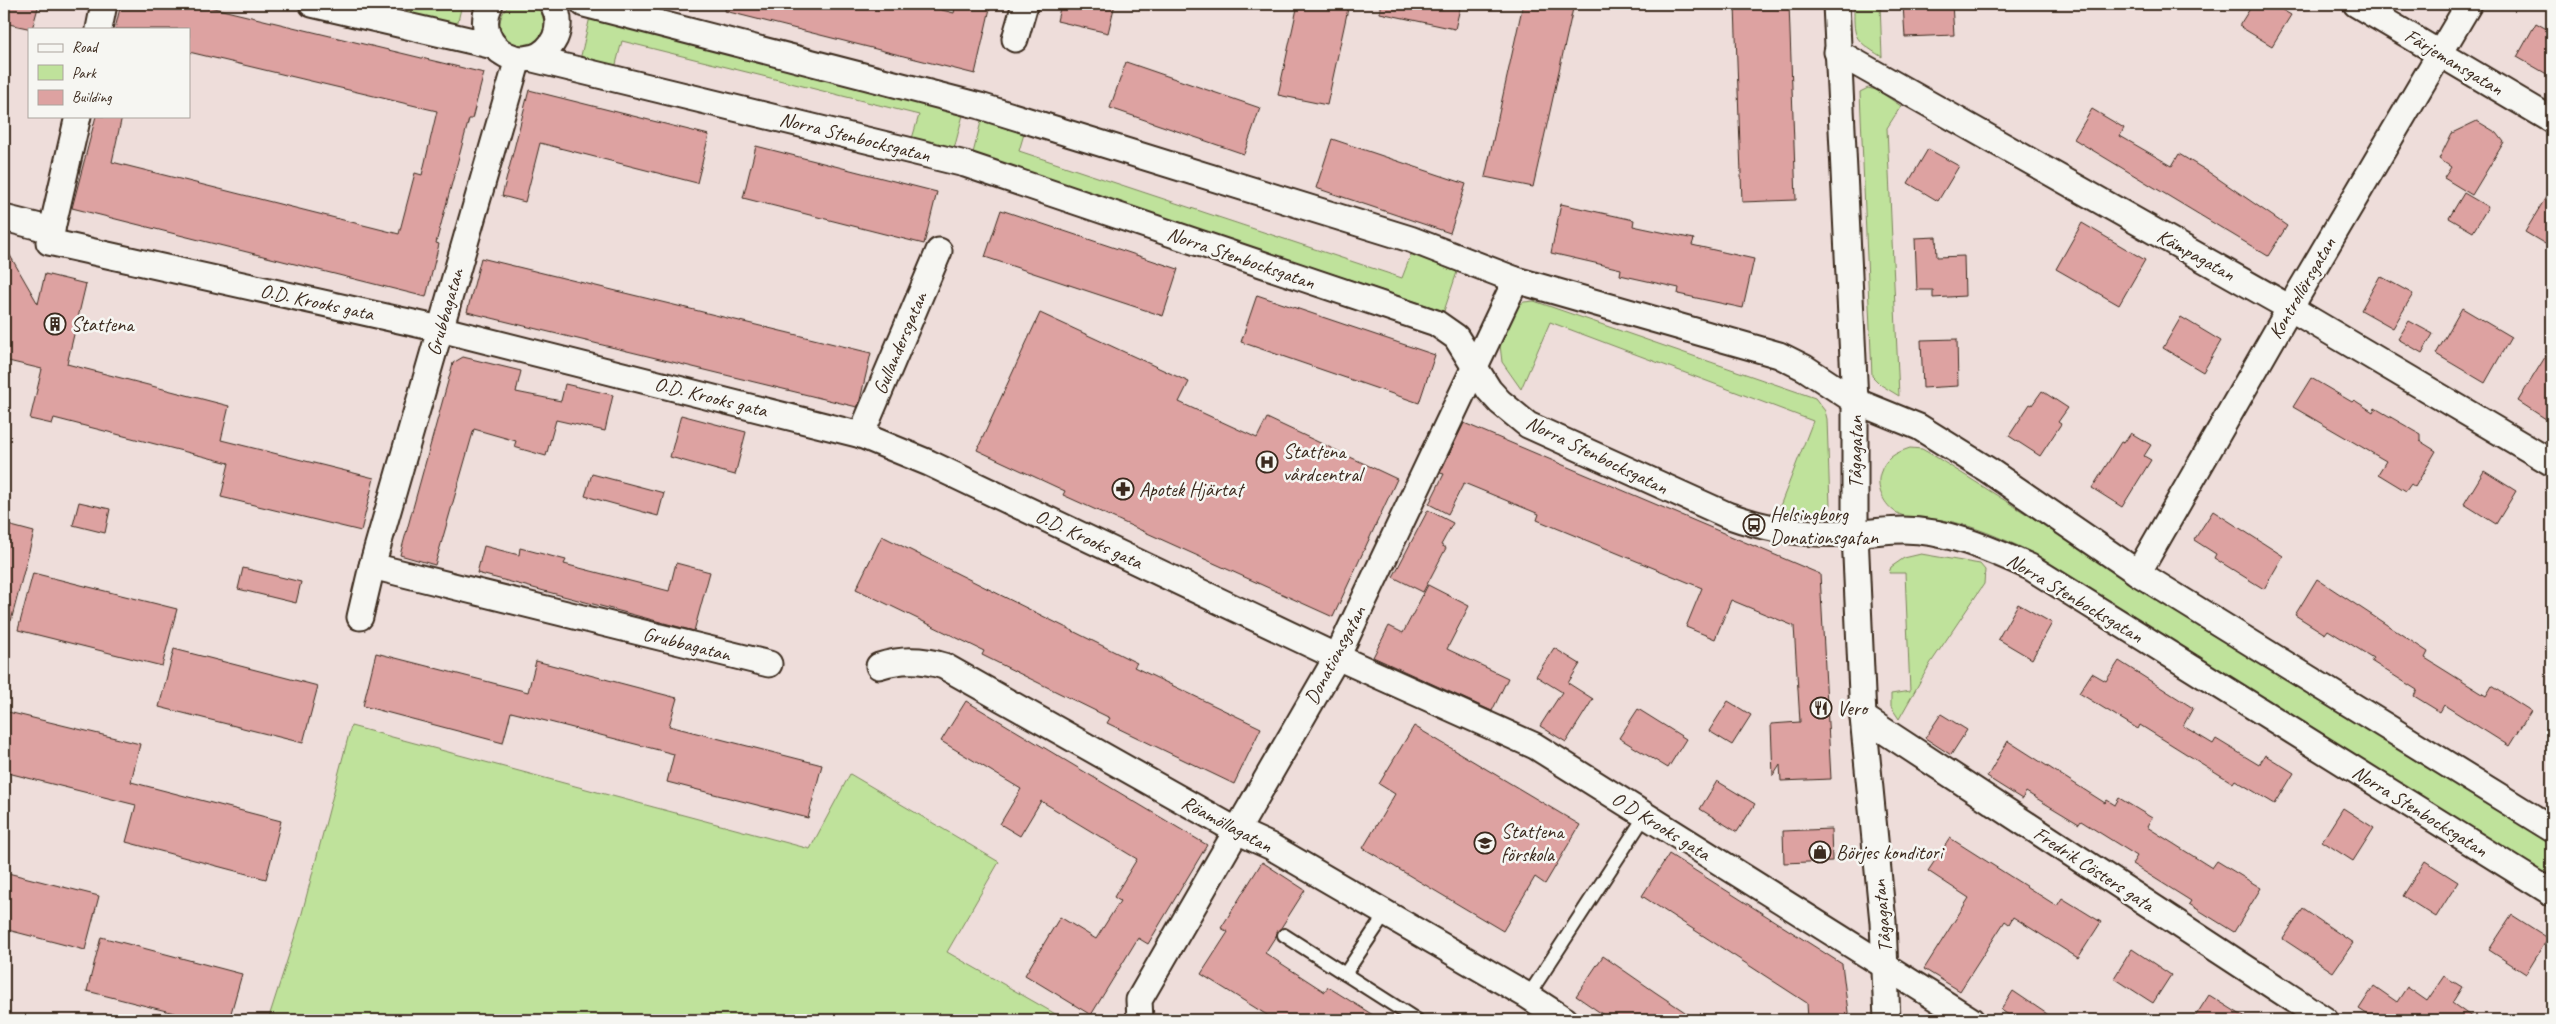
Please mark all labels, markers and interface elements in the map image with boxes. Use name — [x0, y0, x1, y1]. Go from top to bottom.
street label: Färjemansgatan — [2400, 23, 2509, 102]
legend — [28, 28, 190, 118]
text: Road — [72, 38, 99, 57]
text: Park — [72, 64, 97, 83]
text: Building — [72, 88, 112, 107]
street label: Norra Stenbocksgatan — [777, 106, 934, 168]
street label: Norra Stenbocksgatan — [1164, 221, 1319, 295]
street label: Kämpagatan — [2153, 223, 2240, 287]
street label: Kontrollörsgatan — [2263, 232, 2342, 343]
street label: Grubbagatan — [421, 265, 470, 358]
street label: O.D. Krooks gata — [258, 278, 377, 326]
street label: Gullandersgatan — [867, 287, 933, 398]
building icon: Stattena — [43, 312, 67, 336]
place label: Stattena — [71, 312, 135, 337]
street label: O.D. Krooks gata — [652, 371, 771, 423]
street label: Norra Stenbocksgatan — [1522, 410, 1673, 501]
street label: Tågagatan — [1843, 415, 1868, 488]
place label: Stattena vårdcentral — [1283, 439, 1365, 487]
hospital icon: Stattena vårdcentral — [1255, 450, 1279, 474]
pharmacy icon: Apotek Hjärtat — [1111, 477, 1135, 501]
place label: Apotek Hjärtat — [1139, 477, 1246, 502]
place label: Helsingborg Donationsgatan — [1770, 502, 1879, 550]
street label: O.D. Krooks gata — [1032, 503, 1148, 575]
bus stop icon: Helsingborg Donationsgatan — [1742, 513, 1766, 537]
street label: Norra Stenbocksgatan — [2002, 548, 2148, 649]
street label: Donationsgatan — [1299, 601, 1372, 709]
street label: Grubbagatan — [641, 621, 734, 667]
restaurant icon: Vero — [1809, 696, 1833, 720]
place label: Vero — [1837, 696, 1869, 721]
street label: Norra Stenbocksgatan — [2348, 759, 2493, 863]
street label: O D Krooks gata — [1607, 786, 1716, 867]
street label: Röamöllagatan — [1177, 790, 1278, 859]
place label: Stattena förskola — [1501, 819, 1565, 867]
street label: Fredrik Cösters gata — [2029, 821, 2161, 918]
school or university icon: Stattena förskola — [1473, 831, 1497, 855]
shop icon: Börjes konditori — [1808, 840, 1832, 864]
place label: Börjes konditori — [1836, 840, 1945, 865]
street label: Tågagatan — [1866, 878, 1898, 953]

